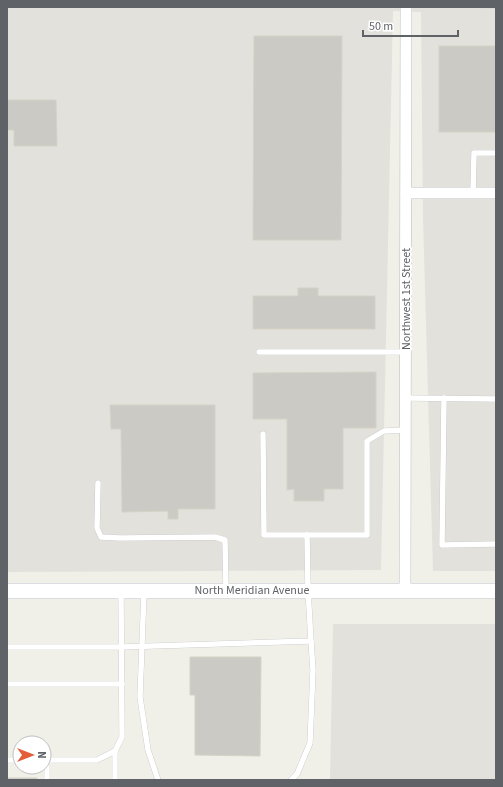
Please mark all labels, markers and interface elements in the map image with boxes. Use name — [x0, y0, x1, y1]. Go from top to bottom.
scale bar — [363, 12, 458, 38]
text: 50 m — [369, 18, 393, 35]
street label: Northwest 1st Street — [398, 248, 415, 350]
street label: North Meridian Avenue — [195, 582, 309, 599]
north arrow — [12, 735, 52, 775]
text: N — [34, 751, 49, 759]

